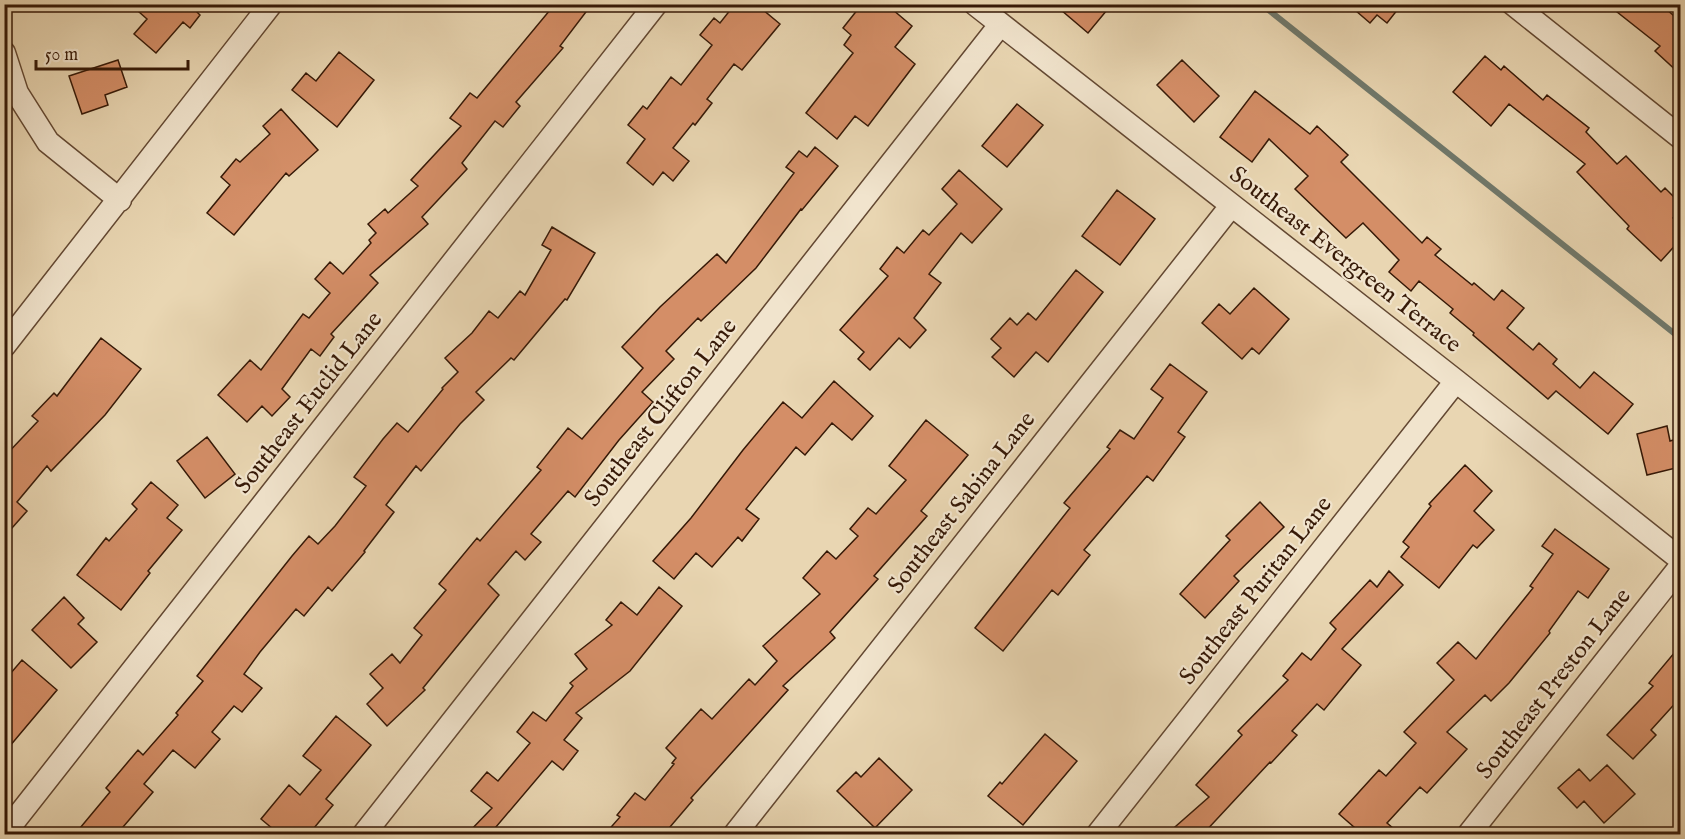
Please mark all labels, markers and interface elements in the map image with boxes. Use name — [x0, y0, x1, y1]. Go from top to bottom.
scale bar — [36, 33, 188, 71]
text: 50 m — [45, 44, 78, 67]
street label: Southeast Evergreen Terrace — [1223, 160, 1467, 360]
street label: Southeast Euclid Lane — [228, 305, 390, 501]
street label: Southeast Clifton Lane — [578, 312, 744, 514]
street label: Southeast Sabina Lane — [881, 405, 1043, 601]
street label: Southeast Puritan Lane — [1173, 490, 1339, 692]
street label: Southeast Preston Lane — [1470, 582, 1638, 786]

